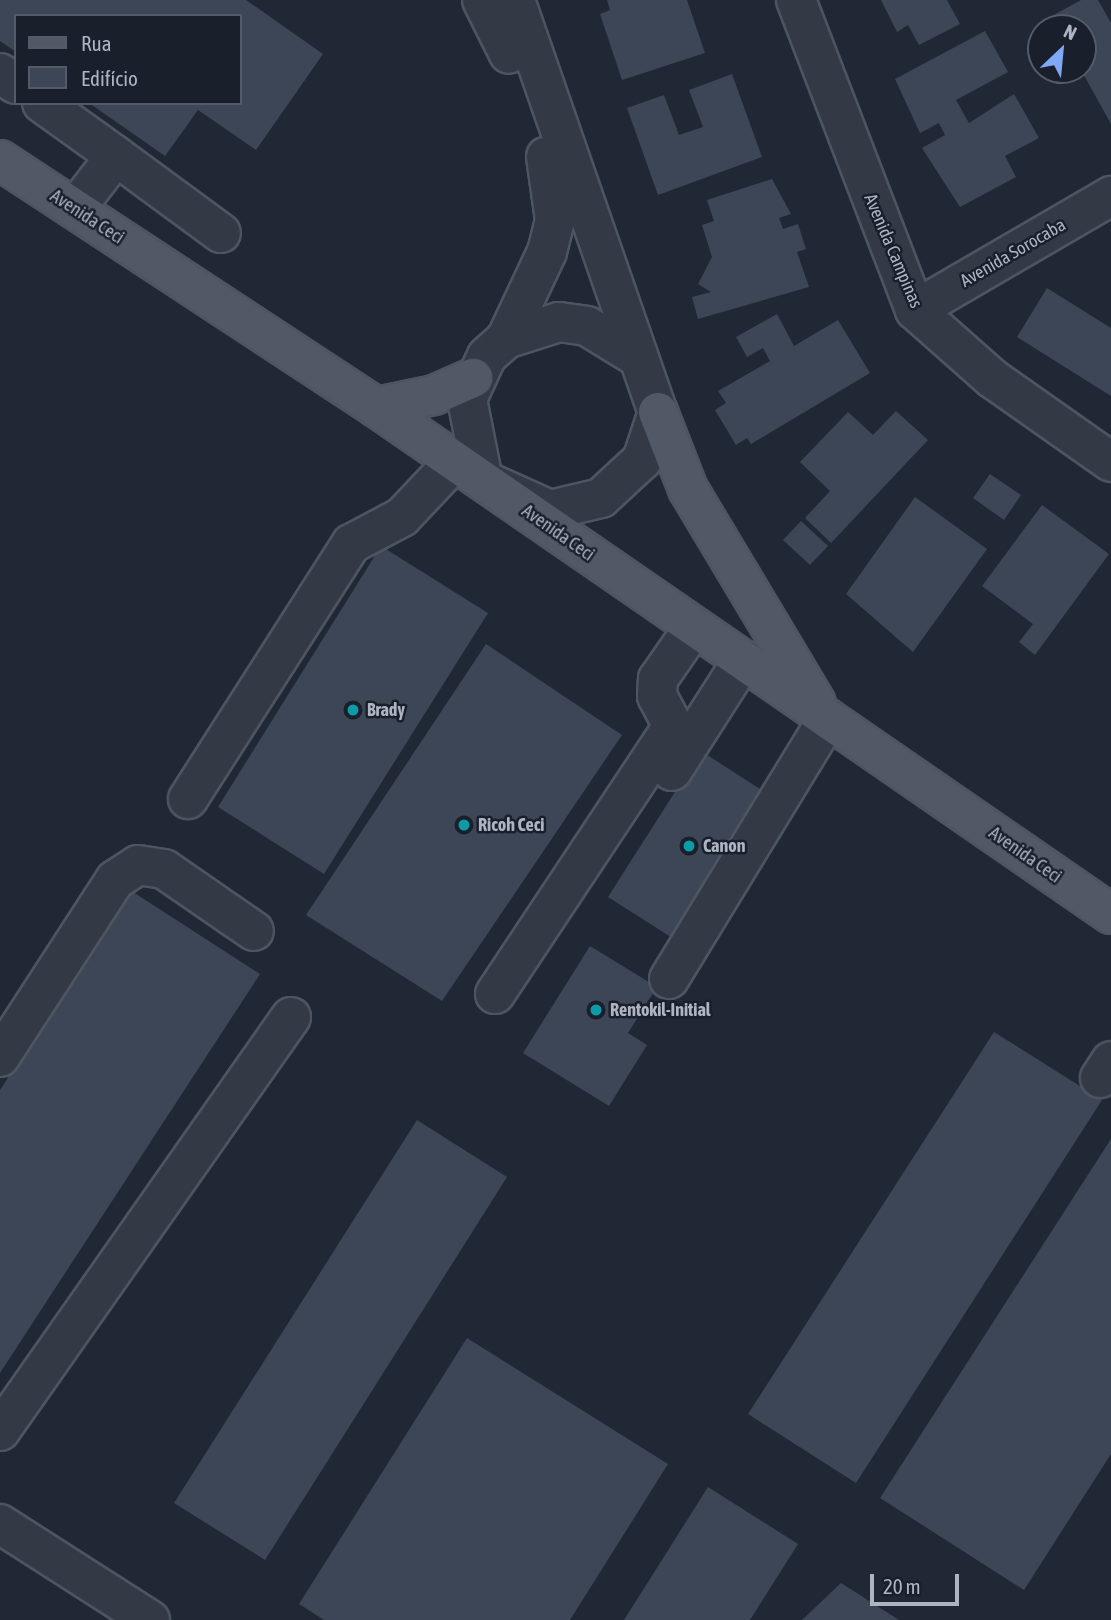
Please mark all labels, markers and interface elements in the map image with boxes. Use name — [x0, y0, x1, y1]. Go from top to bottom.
legend — [14, 14, 242, 105]
north arrow — [1027, 14, 1097, 84]
text: N — [1060, 20, 1080, 44]
text: Rua — [81, 31, 111, 55]
text: Edifício — [81, 66, 138, 90]
street label: Avenida Ceci — [46, 185, 128, 249]
street label: Avenida Campinas — [859, 191, 927, 311]
street label: Avenida Sorocaba — [956, 214, 1070, 292]
street label: Avenida Ceci — [518, 500, 598, 566]
place label: Brady — [367, 699, 405, 721]
marker: Brady — [345, 702, 361, 718]
place label: Ricoh Ceci — [478, 814, 544, 836]
marker: Ricoh Ceci — [456, 817, 472, 833]
street label: Avenida Ceci — [985, 822, 1065, 888]
place label: Canon — [703, 835, 745, 857]
marker: Canon — [681, 838, 697, 854]
place label: Rentokil-Initial — [610, 999, 711, 1021]
marker: Rentokil-Initial — [588, 1002, 604, 1018]
scale bar — [873, 1560, 962, 1604]
text: 20 m — [883, 1574, 921, 1598]

